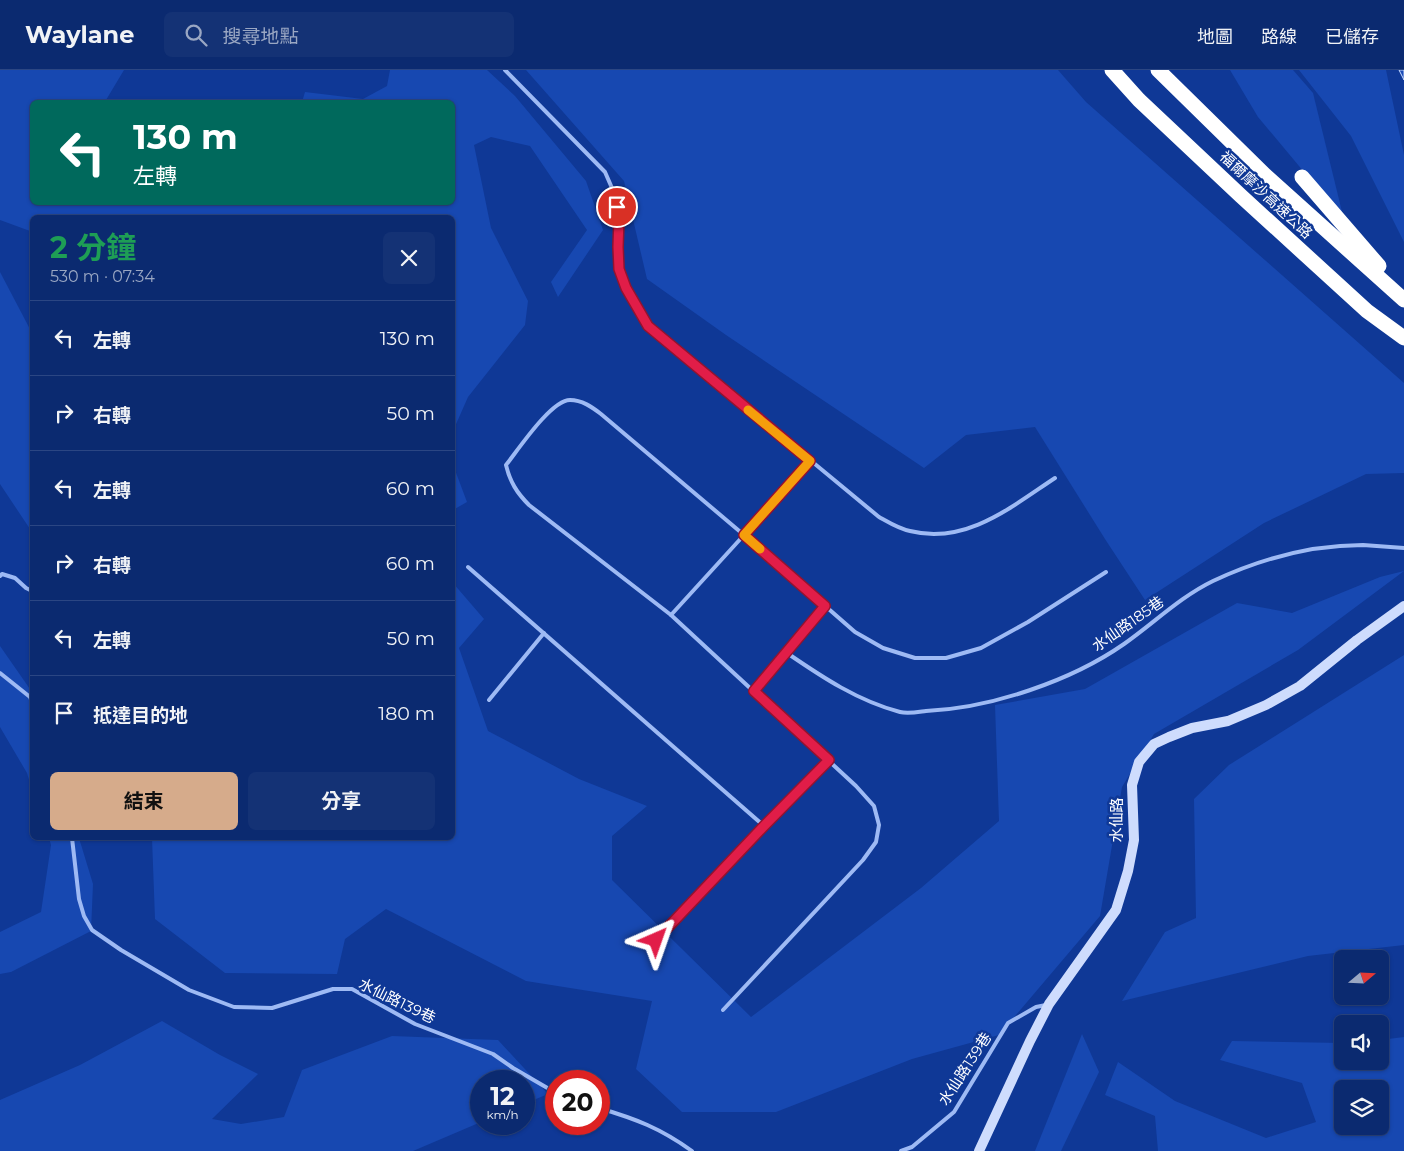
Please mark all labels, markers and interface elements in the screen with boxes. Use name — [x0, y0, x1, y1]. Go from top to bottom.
search box — [164, 12, 514, 57]
text: Waylane — [25, 20, 134, 49]
icon: search — [182, 21, 210, 49]
text: 搜尋地點 — [222, 25, 298, 48]
text: 地圖 — [1197, 26, 1233, 48]
text: 路線 — [1261, 26, 1297, 48]
text: 已儲存 — [1325, 26, 1379, 48]
text: 130 m — [133, 115, 238, 158]
icon: left — [50, 120, 115, 185]
street label: 福爾摩沙高速公路 — [1216, 147, 1317, 243]
text: 左轉 — [133, 163, 177, 190]
pin — [596, 186, 638, 228]
icon: arrive — [603, 193, 631, 221]
text: 2 分鐘 — [50, 229, 136, 266]
button: close — [383, 232, 435, 284]
text: 530 m · 07:34 — [50, 267, 155, 286]
icon: left — [50, 324, 78, 352]
text: 130 m — [380, 327, 435, 350]
text: 左轉 — [93, 329, 131, 352]
icon: right — [50, 399, 78, 427]
text: 50 m — [387, 402, 435, 425]
text: 右轉 — [93, 404, 131, 427]
icon: left — [50, 474, 78, 502]
text: 60 m — [386, 477, 435, 500]
text: 左轉 — [93, 479, 131, 502]
icon: right — [50, 549, 78, 577]
text: 60 m — [386, 552, 435, 575]
text: 右轉 — [93, 554, 131, 577]
street label: 水仙路185巷 — [1088, 592, 1167, 655]
icon: left — [50, 624, 78, 652]
text: 50 m — [387, 627, 435, 650]
text: 左轉 — [93, 629, 131, 652]
icon: arrive — [50, 699, 78, 727]
text: 180 m — [378, 702, 435, 725]
text: 抵達目的地 — [93, 704, 188, 727]
button: 結束 — [50, 772, 238, 830]
button: 分享 — [248, 772, 435, 830]
street label: 水仙路 — [1107, 797, 1126, 843]
position arrow — [629, 913, 681, 965]
north arrow — [1334, 950, 1389, 1005]
map controls — [1334, 950, 1389, 1135]
street label: 水仙路139巷 — [356, 974, 439, 1027]
button: sound — [1334, 1015, 1389, 1070]
street label: 水仙路139巷 — [934, 1029, 995, 1109]
speed limit sign: 20 — [545, 1070, 610, 1135]
button: layers — [1334, 1080, 1389, 1135]
text: 12 — [490, 1081, 515, 1111]
text: km/h — [486, 1107, 519, 1122]

